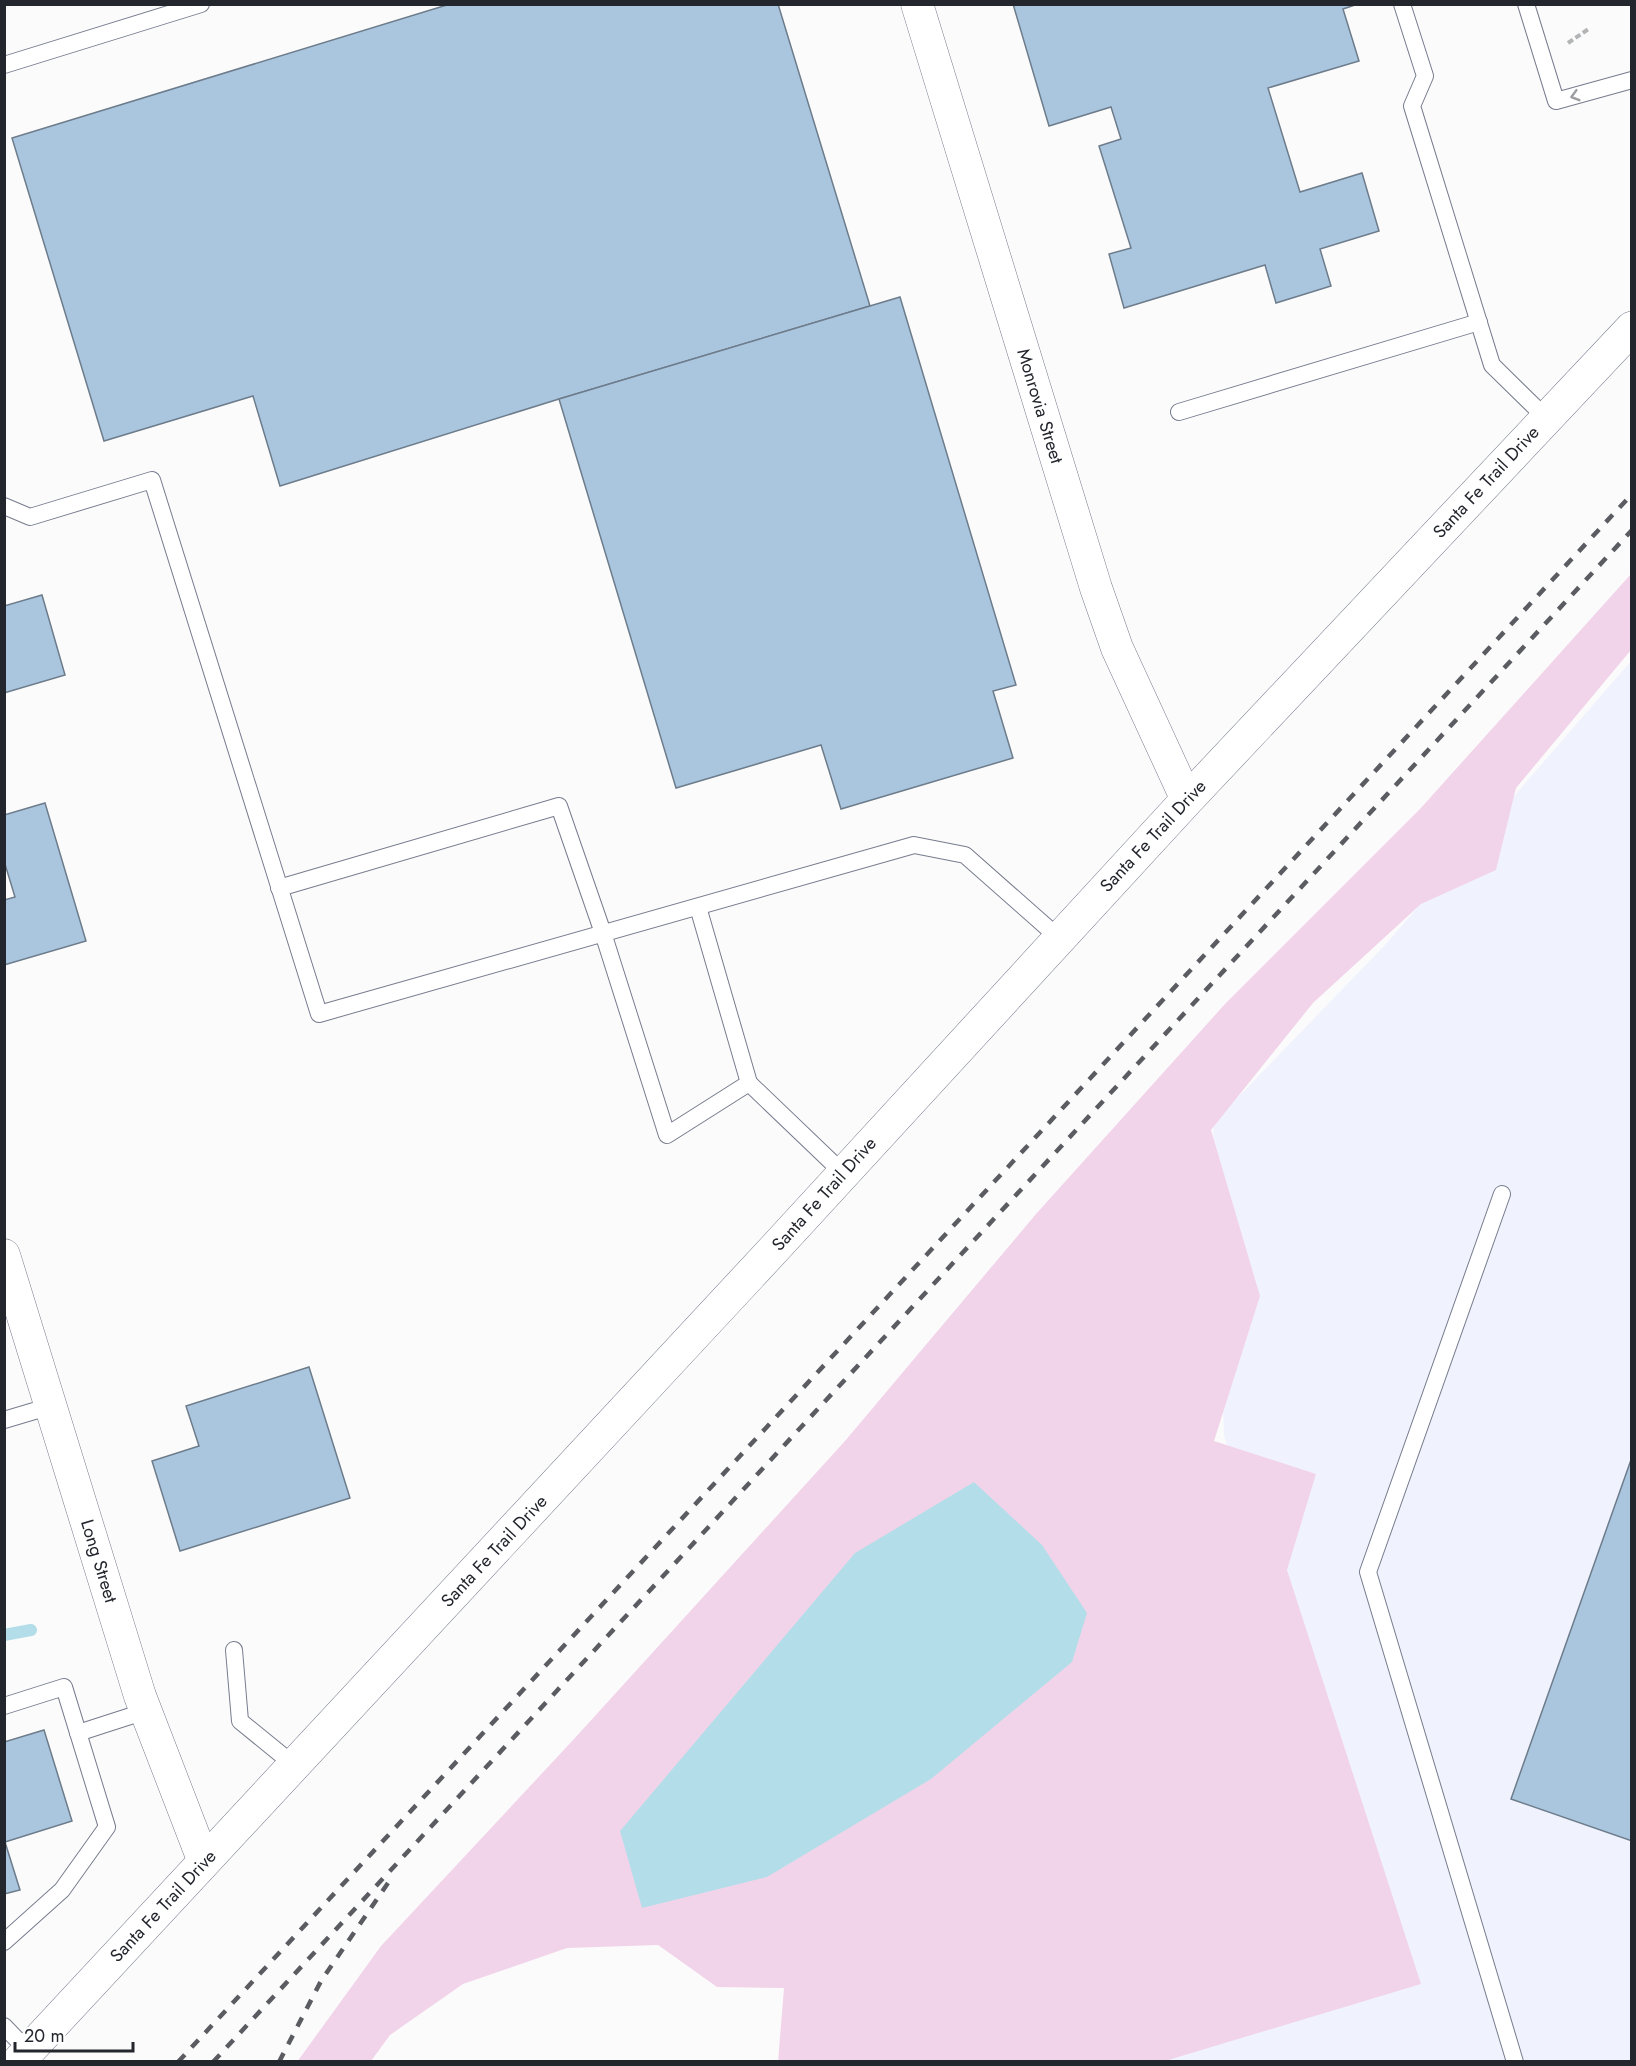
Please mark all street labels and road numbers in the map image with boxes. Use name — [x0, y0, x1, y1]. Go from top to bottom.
street label: Monrovia Street — [1010, 345, 1070, 467]
street label: Santa Fe Trail Drive — [1427, 420, 1545, 544]
street label: Santa Fe Trail Drive — [1094, 774, 1212, 898]
street label: Santa Fe Trail Drive — [766, 1131, 882, 1257]
street label: Santa Fe Trail Drive — [435, 1489, 553, 1613]
street label: Long Street — [74, 1516, 124, 1607]
street label: Santa Fe Trail Drive — [104, 1844, 222, 1968]

